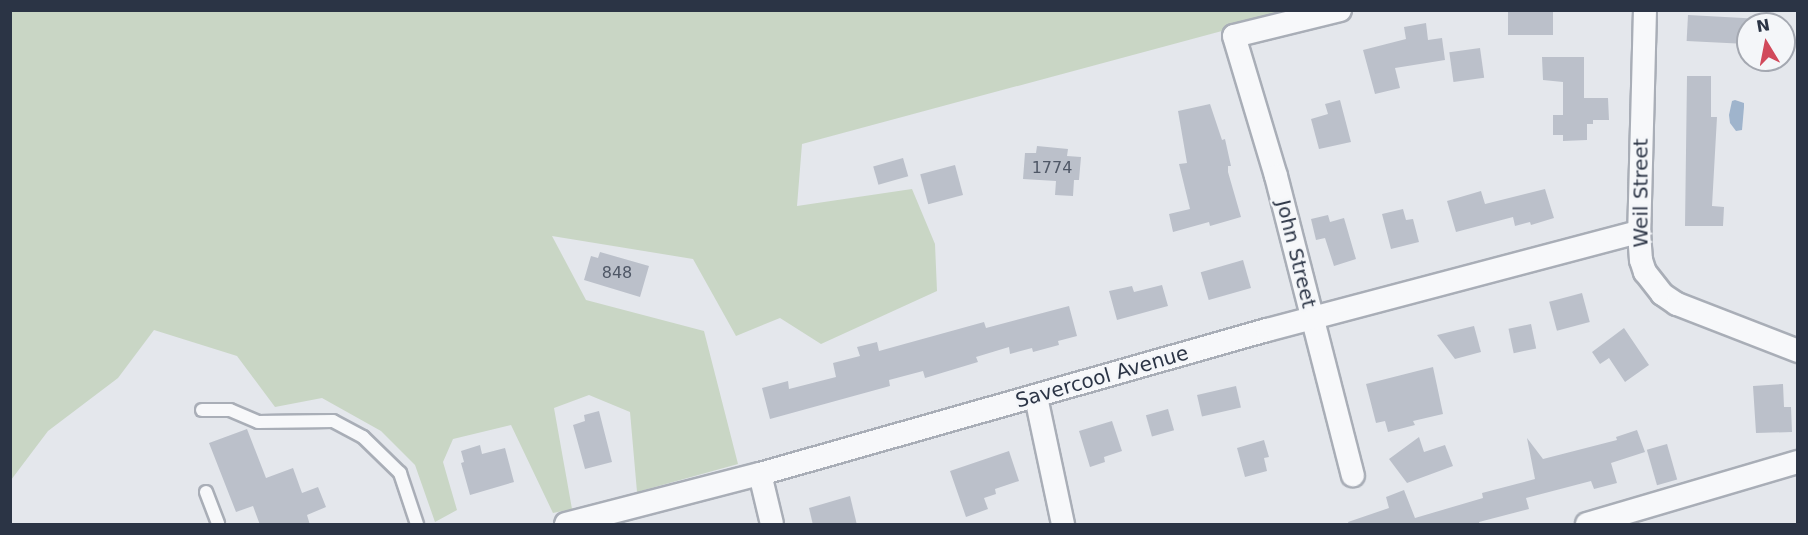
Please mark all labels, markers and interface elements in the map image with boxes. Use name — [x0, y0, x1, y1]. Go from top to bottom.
north arrow — [1736, 12, 1796, 72]
text: N — [1755, 15, 1771, 36]
street label: Weil Street — [1629, 138, 1653, 248]
house number: 1774 — [1032, 158, 1072, 178]
street label: John Street — [1271, 197, 1321, 311]
house number: 848 — [602, 263, 632, 283]
street label: Savercool Avenue — [1013, 341, 1191, 413]

